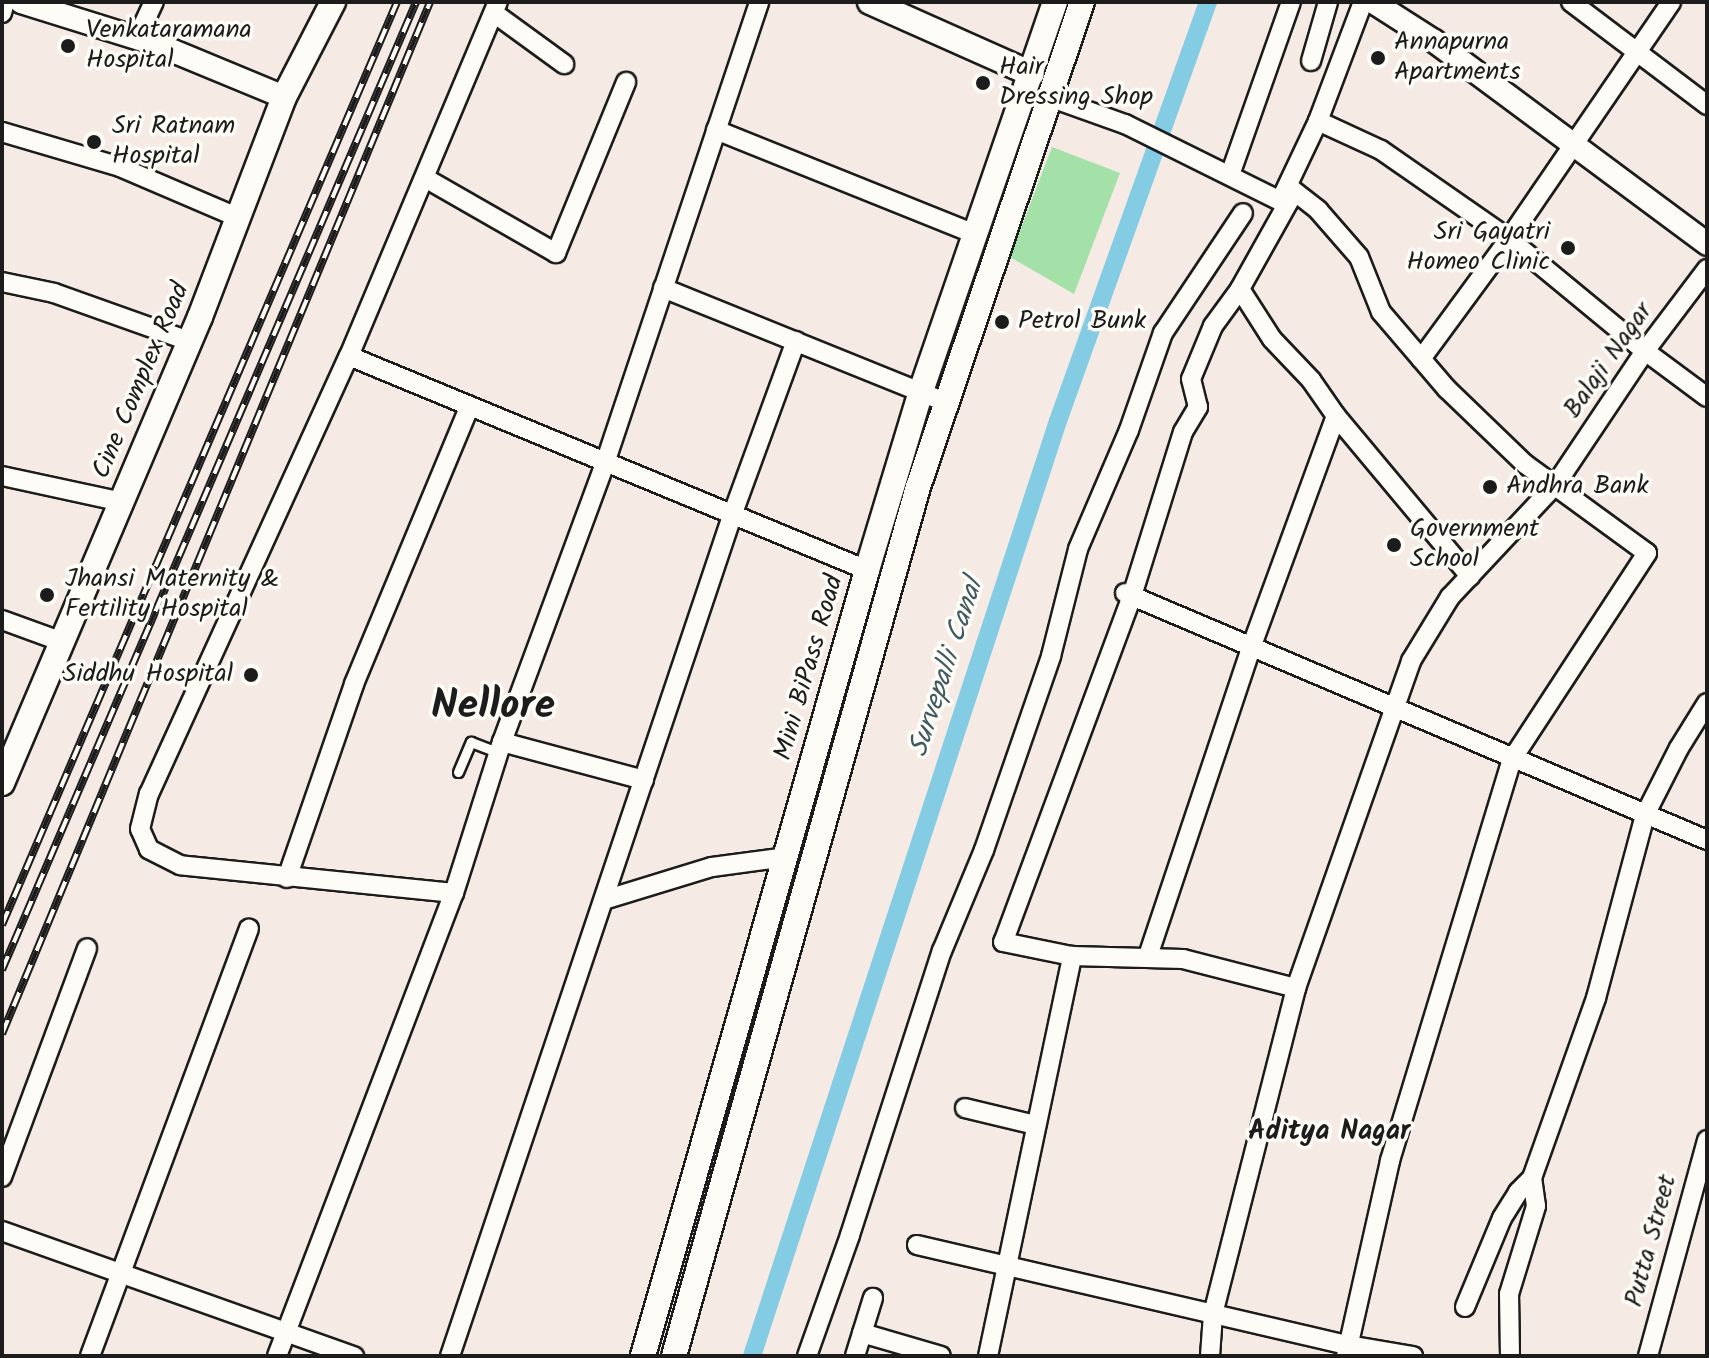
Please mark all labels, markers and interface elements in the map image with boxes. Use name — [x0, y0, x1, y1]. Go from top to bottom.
place label: Venkataramana Hospital — [86, 15, 252, 76]
place label: Annapurna Apartments — [1394, 27, 1520, 88]
marker: Venkataramana Hospital — [57, 35, 79, 57]
marker: Annapurna Apartments — [1369, 49, 1387, 67]
place label: Hair Dressing Shop — [999, 52, 1153, 114]
marker: Hair Dressing Shop — [974, 74, 992, 92]
place label: Sri Ratnam Hospital — [112, 111, 235, 172]
marker: Sri Ratnam Hospital — [83, 131, 105, 153]
place label: Sri Gayatri Homeo Clinic — [1406, 217, 1550, 278]
marker: Sri Gayatri Homeo Clinic — [1557, 237, 1579, 259]
street label: Cine Complex Road — [87, 278, 197, 484]
street label: Balaji Nagar — [1558, 297, 1660, 425]
place label: Petrol Bunk — [1018, 306, 1146, 338]
marker: Petrol Bunk — [993, 313, 1011, 331]
place label: Andhra Bank — [1506, 471, 1649, 503]
marker: Andhra Bank — [1481, 478, 1499, 496]
place label: Government School — [1410, 514, 1539, 576]
marker: Government School — [1385, 536, 1403, 554]
place label: Jhansi Maternity & Fertility Hospital — [65, 564, 279, 626]
street label: Mini BiPass Road — [769, 572, 851, 764]
water label: Survepalli Canal — [902, 575, 992, 761]
marker: Jhansi Maternity & Fertility Hospital — [36, 584, 58, 606]
place label: Siddhu Hospital — [63, 659, 233, 691]
marker: Siddhu Hospital — [240, 664, 262, 686]
district label: Nellore — [431, 682, 555, 732]
district label: Aditya Nagar — [1248, 1115, 1410, 1149]
street label: Putta Street — [1619, 1172, 1685, 1310]

